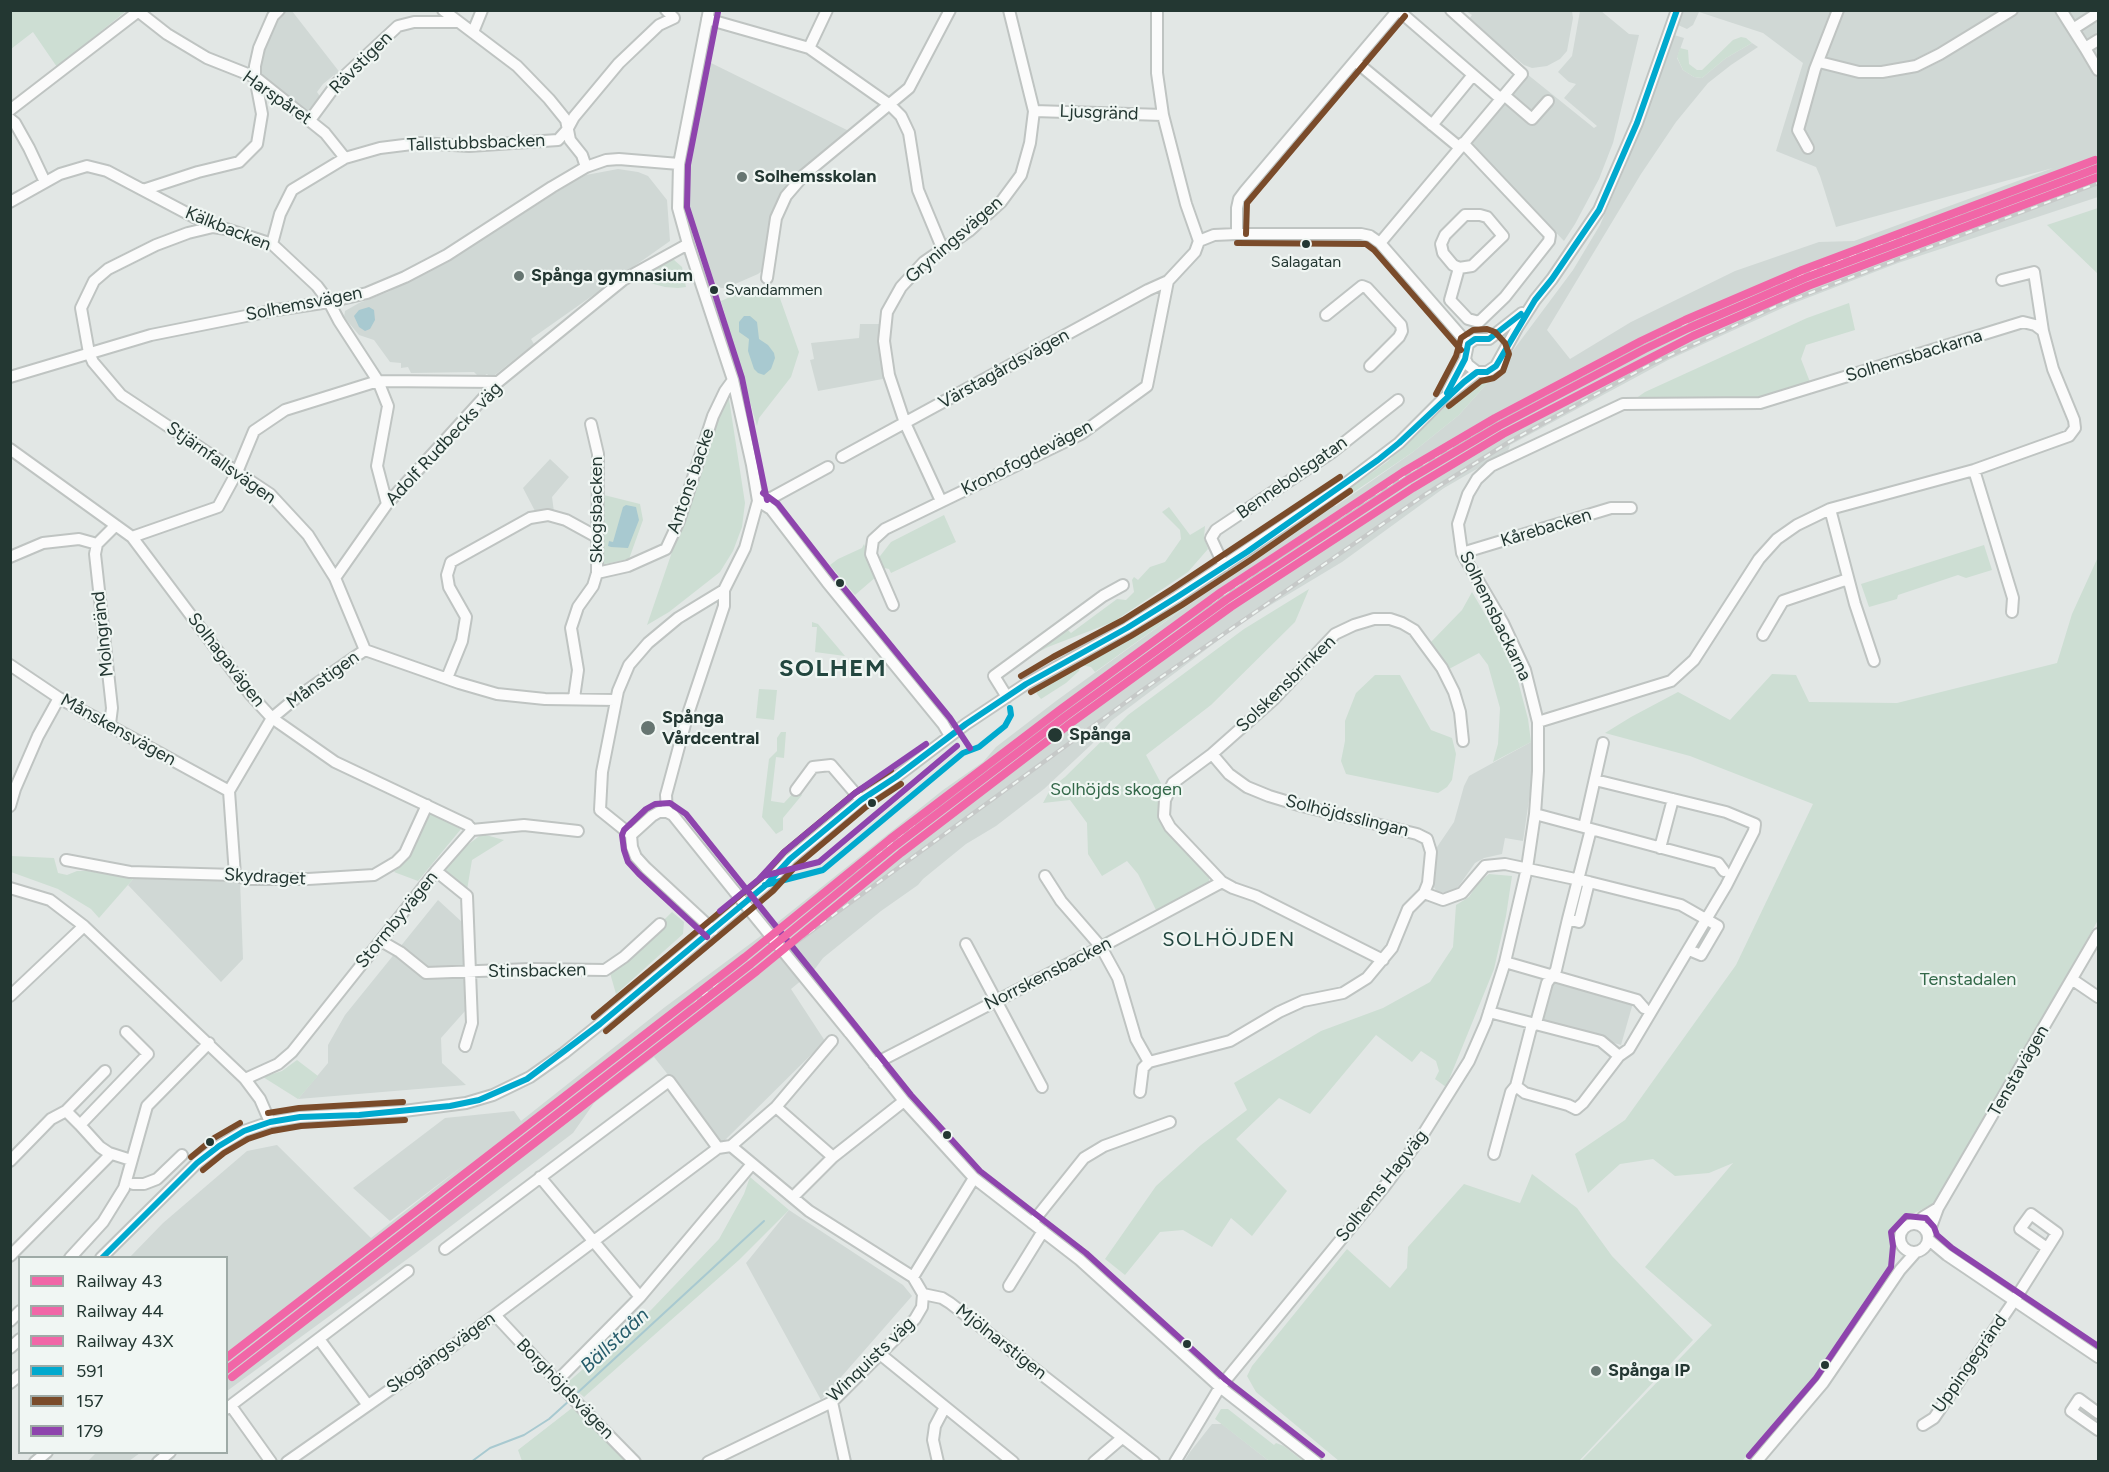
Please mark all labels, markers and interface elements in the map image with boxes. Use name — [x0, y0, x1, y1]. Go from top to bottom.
street label: Rävstigen — [325, 27, 397, 99]
street label: Harspåret — [238, 66, 316, 130]
street label: Ljusgränd — [1059, 101, 1139, 125]
street label: Tallstubbsbacken — [406, 130, 546, 156]
place label: Solhemsskolan — [754, 166, 876, 188]
marker: Solhemsskolan — [735, 170, 749, 184]
street label: Gryningsvägen — [901, 192, 1007, 288]
street label: Kälkbacken — [182, 202, 274, 256]
marker: Salagatan — [1300, 238, 1312, 250]
place label: Salagatan — [1271, 252, 1341, 272]
place label: Spånga gymnasium — [531, 265, 693, 287]
marker: Spånga gymnasium — [512, 269, 526, 283]
place label: Svandammen — [725, 280, 822, 300]
street label: Solhemsvägen — [244, 282, 364, 326]
marker: Svandammen — [708, 284, 720, 296]
street label: Värstagårdsvägen — [935, 324, 1073, 414]
street label: Solhemsbackarna — [1843, 325, 1985, 387]
street label: Adolf Rudbecks väg — [381, 378, 507, 510]
street label: Kronofogdevägen — [958, 416, 1096, 500]
street label: Stjärnfallsvägen — [162, 417, 280, 509]
street label: Antons backe — [663, 425, 719, 537]
street label: Bennebolsgatan — [1233, 432, 1351, 524]
street label: Skogsbacken — [586, 457, 608, 563]
street label: Kårebacken — [1498, 504, 1594, 552]
street label: Solhemsbackarna — [1454, 548, 1536, 684]
unlabelled marker — [834, 577, 846, 589]
street label: Molngränd — [88, 590, 118, 678]
street label: Solhagavägen — [183, 609, 269, 711]
street label: Solskensbrinken — [1232, 631, 1340, 737]
street label: Månstigen — [283, 647, 363, 713]
district label: SOLHEM — [779, 655, 887, 683]
street label: Månskensvägen — [57, 689, 179, 771]
place label: Spånga Vårdcentral — [662, 707, 759, 750]
marker: Spånga Vårdcentral — [639, 719, 657, 737]
place label: Spånga — [1069, 724, 1131, 746]
marker: Spånga — [1046, 726, 1064, 744]
park label: Solhöjds skogen — [1050, 779, 1182, 801]
street label: Solhöjdsslingan — [1283, 790, 1411, 842]
unlabelled marker — [866, 797, 878, 809]
street label: Skydraget — [223, 864, 307, 890]
street label: Stormbyvägen — [351, 867, 443, 973]
district label: SOLHÖJDEN — [1162, 928, 1296, 952]
street label: Norrskensbacken — [981, 933, 1115, 1015]
street label: Stinsbacken — [488, 959, 586, 983]
park label: Tenstadalen — [1920, 969, 2016, 991]
street label: Tenstavägen — [1984, 1021, 2054, 1121]
street label: Solhems Hagväg — [1332, 1126, 1432, 1246]
unlabelled marker — [941, 1129, 953, 1141]
unlabelled marker — [204, 1136, 216, 1148]
legend — [18, 1256, 228, 1454]
text: Railway 43 — [76, 1270, 162, 1292]
text: Railway 44 — [76, 1300, 164, 1322]
street label: Mjölnarstigen — [951, 1300, 1051, 1384]
water label: Bällstaån — [576, 1303, 654, 1379]
street label: Skogängsvägen — [382, 1308, 500, 1398]
street label: Uppingegränd — [1928, 1311, 2012, 1417]
street label: Winquists väg — [823, 1313, 919, 1407]
text: Railway 43X — [76, 1330, 173, 1352]
street label: Borghöjdsvägen — [512, 1334, 618, 1444]
unlabelled marker — [1181, 1338, 1193, 1350]
unlabelled marker — [1819, 1359, 1831, 1371]
text: 591 — [76, 1360, 104, 1382]
place label: Spånga IP — [1608, 1360, 1690, 1382]
marker: Spånga IP — [1589, 1364, 1603, 1378]
text: 157 — [76, 1390, 103, 1412]
text: 179 — [76, 1420, 103, 1442]

